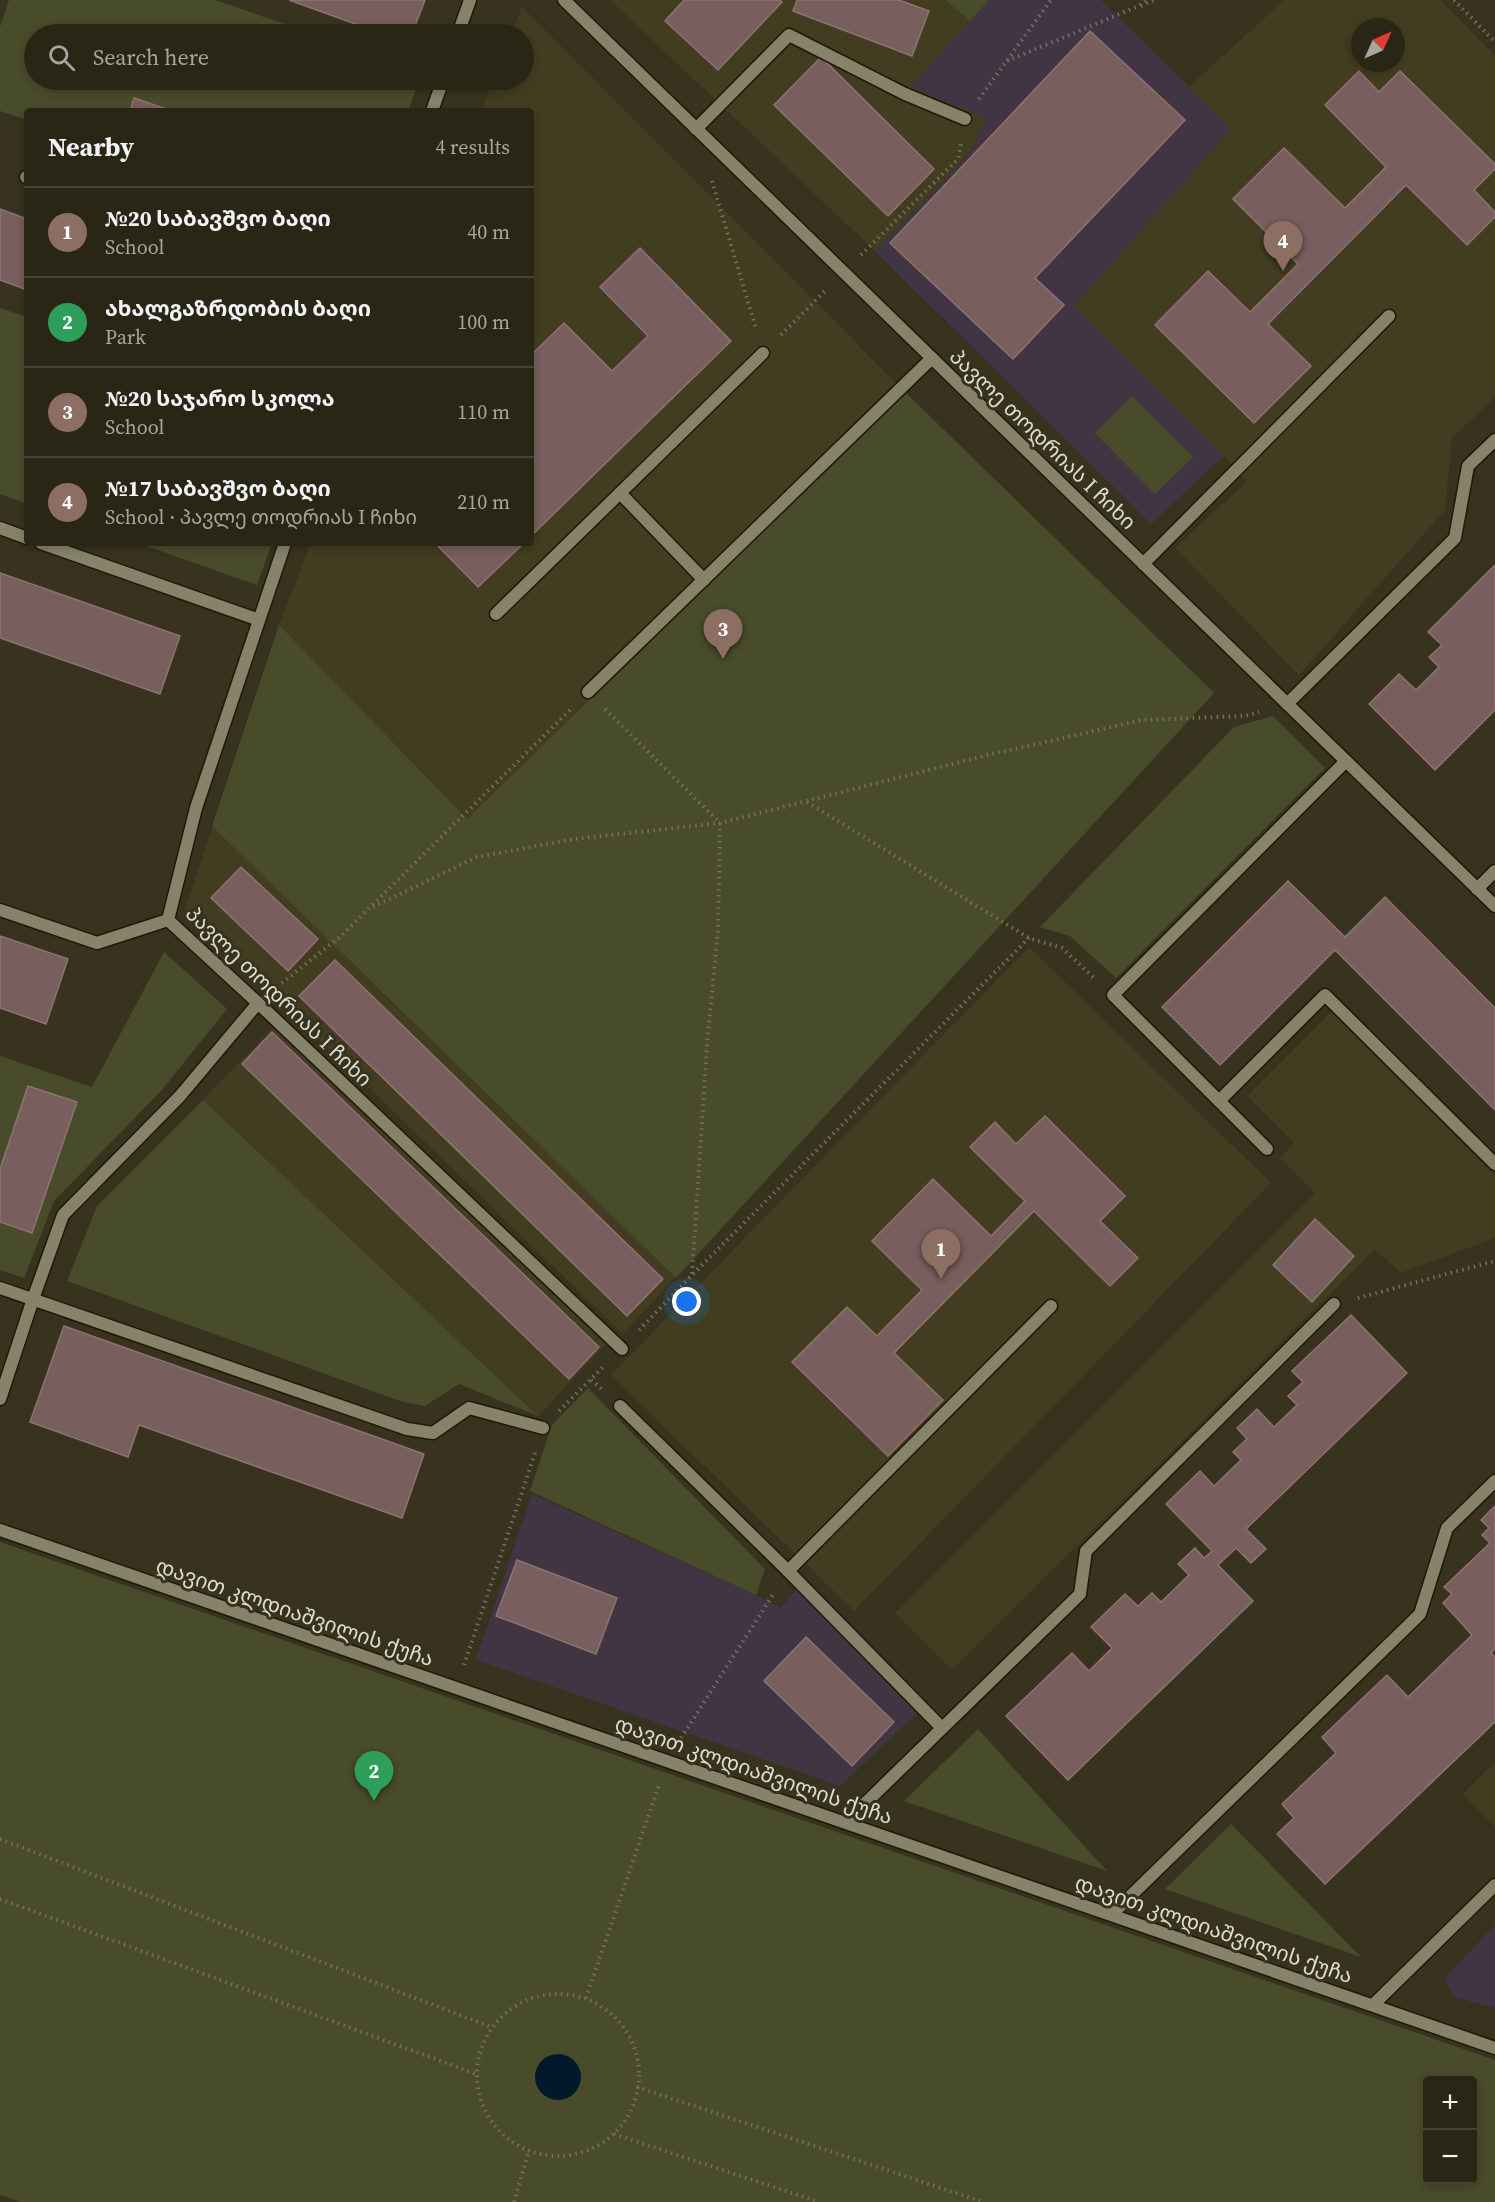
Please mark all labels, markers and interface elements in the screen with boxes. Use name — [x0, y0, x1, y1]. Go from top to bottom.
north arrow — [1351, 18, 1405, 72]
search box — [24, 24, 534, 90]
icon: search — [45, 41, 78, 74]
text: Search here — [93, 42, 209, 72]
text: Nearby — [48, 129, 134, 165]
text: 4 results — [435, 133, 510, 161]
text: №20 საბავშვო ბაღი — [105, 203, 331, 233]
text: 1 — [62, 218, 73, 246]
text: 40 m — [467, 218, 510, 246]
pin: 4 — [1264, 222, 1302, 271]
text: School — [105, 233, 165, 261]
text: ახალგაზრდობის ბაღი — [105, 293, 371, 323]
text: 2 — [62, 308, 73, 336]
text: 100 m — [457, 308, 510, 336]
text: Park — [105, 323, 146, 351]
street label: პავლე თოდრიას I ჩიხი — [943, 342, 1143, 536]
text: №20 საჯარო სკოლა — [105, 383, 335, 413]
text: 3 — [62, 398, 73, 426]
text: 110 m — [457, 398, 510, 426]
text: School — [105, 413, 165, 441]
text: №17 საბავშვო ბაღი — [105, 473, 331, 503]
text: 4 — [62, 488, 73, 516]
text: 210 m — [457, 488, 510, 516]
text: School · პავლე თოდრიას I ჩიხი — [105, 503, 417, 531]
pin: 3 — [704, 610, 742, 659]
street label: პავლე თოდრიას I ჩიხი — [179, 899, 379, 1093]
pin: 1 — [922, 1230, 960, 1279]
your location — [672, 1287, 701, 1316]
street label: დავით კლდიაშვილის ქუჩა — [152, 1551, 438, 1673]
street label: დავით კლდიაშვილის ქუჩა — [611, 1709, 897, 1831]
pin: 2 — [354, 1752, 394, 1801]
street label: დავით კლდიაშვილის ქუჩა — [1071, 1868, 1357, 1990]
map controls — [1423, 2076, 1477, 2184]
button: + — [1423, 2076, 1477, 2130]
button: − — [1423, 2130, 1477, 2184]

